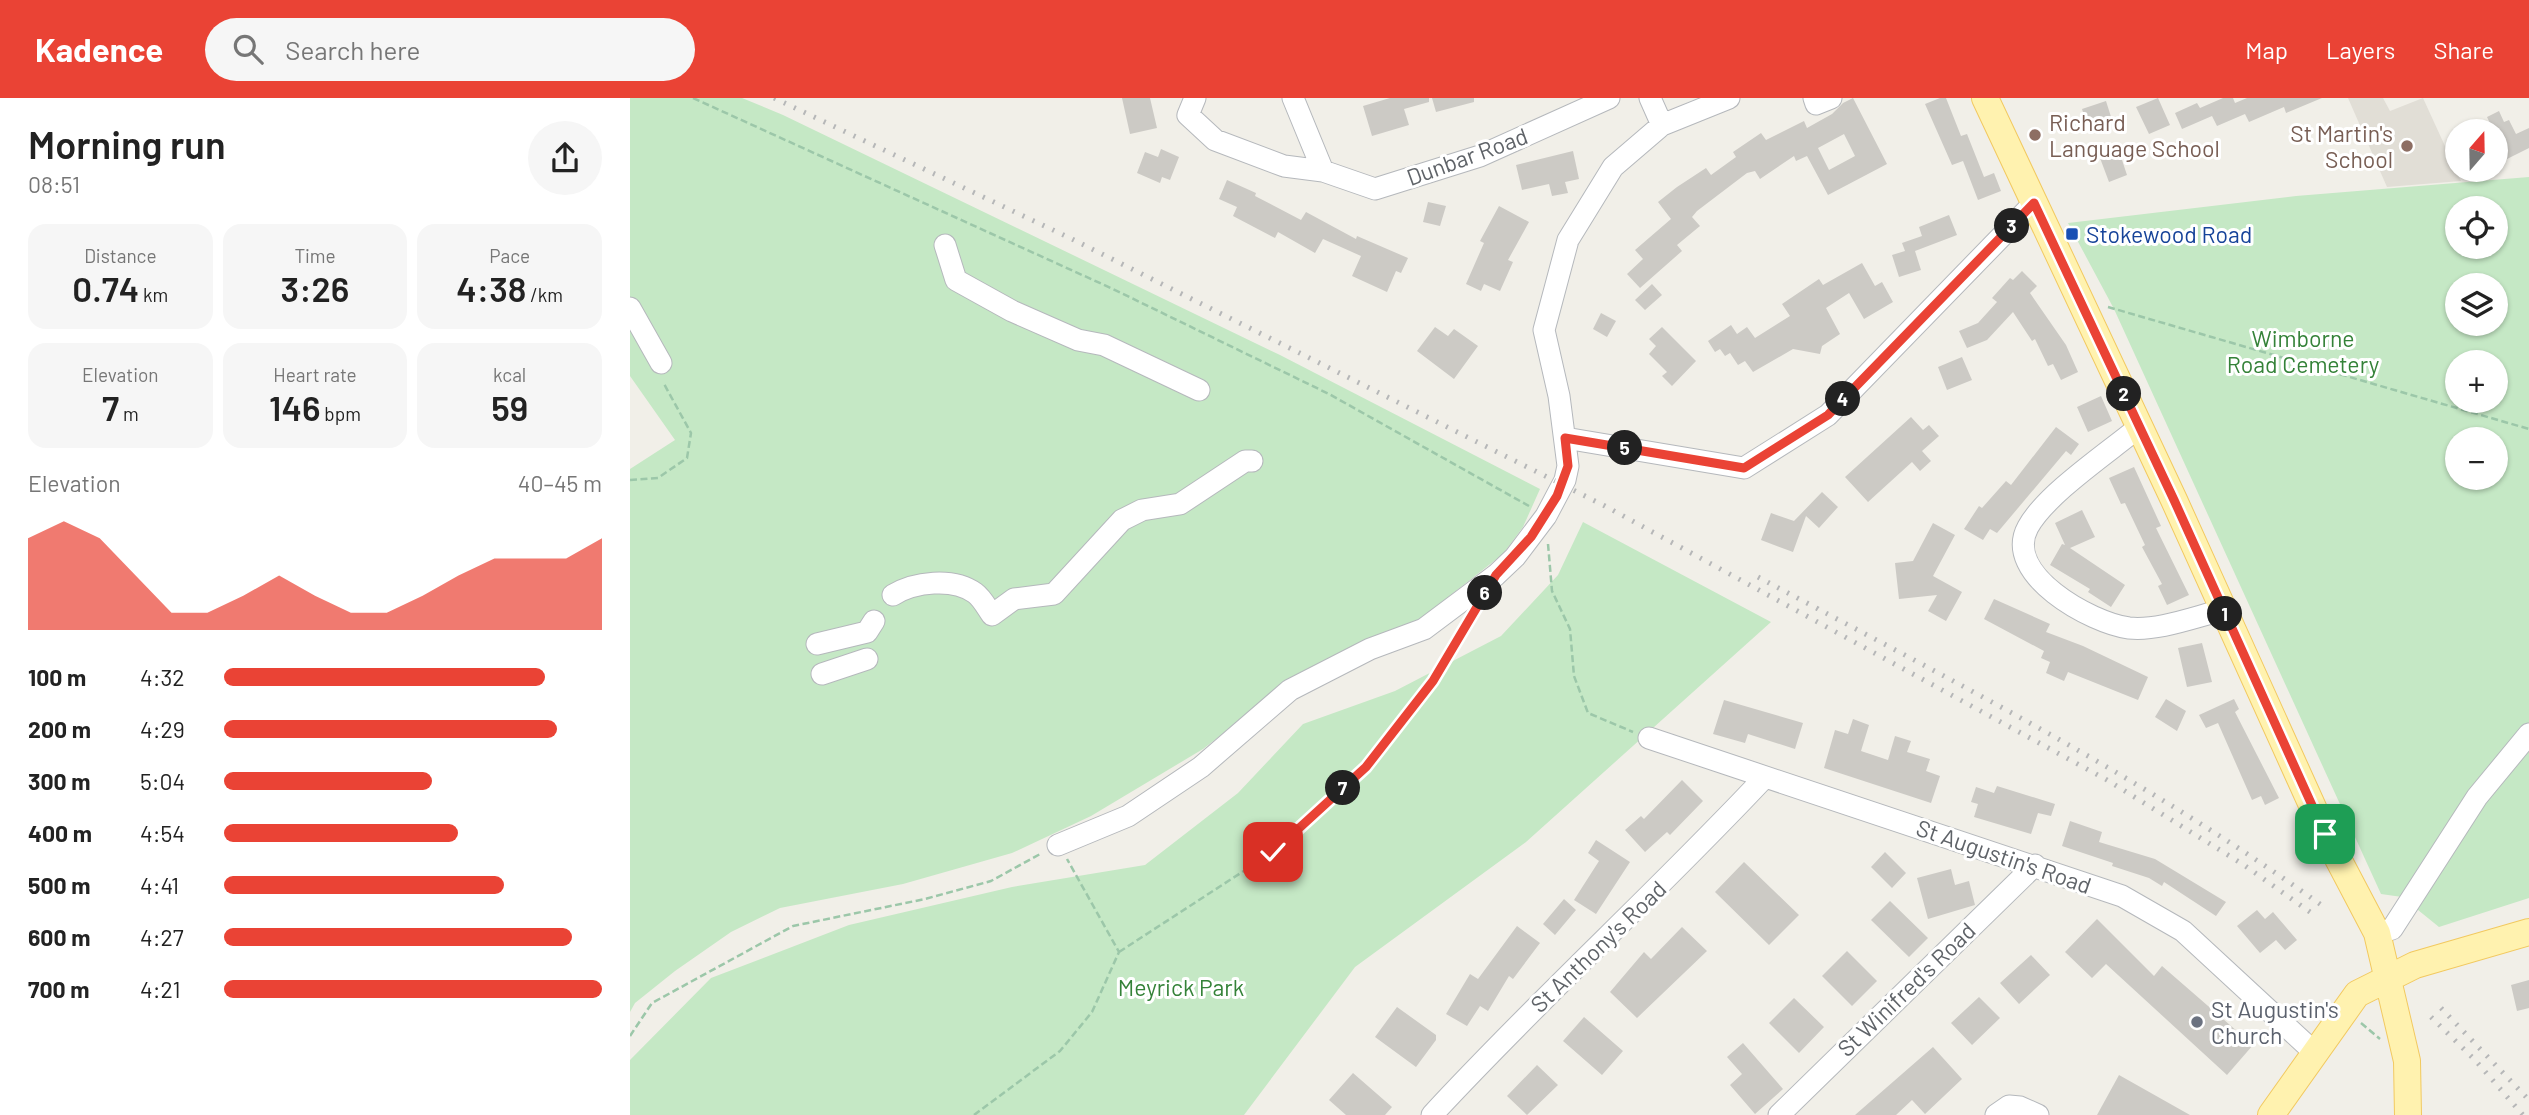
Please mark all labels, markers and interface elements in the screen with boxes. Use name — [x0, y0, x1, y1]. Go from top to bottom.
search box — [205, 18, 695, 81]
text: Kadence — [35, 29, 163, 69]
icon: search — [229, 30, 267, 68]
text: Search here — [285, 34, 420, 65]
text: Map — [2245, 35, 2288, 64]
text: Layers — [2326, 35, 2395, 64]
text: Share — [2433, 35, 2494, 64]
place label: Richard Language School — [2049, 108, 2220, 162]
place label: St Martin's School — [2290, 119, 2393, 173]
north arrow — [2445, 119, 2508, 182]
map controls — [2445, 119, 2508, 490]
text: Morning run — [28, 121, 226, 167]
button: share — [528, 121, 602, 195]
street label: Dunbar Road — [1403, 121, 1531, 191]
marker: Richard Language School — [2027, 127, 2043, 143]
marker: St Martin's School — [2399, 138, 2415, 154]
text: 08:51 — [28, 170, 80, 198]
button: locate — [2445, 196, 2508, 259]
pin: 3 — [1994, 208, 2030, 244]
text: 3 — [2006, 214, 2017, 237]
place label: Stokewood Road — [2086, 220, 2252, 248]
marker: Stokewood Road — [2064, 226, 2080, 242]
text: Distance — [84, 244, 157, 267]
text: Time — [294, 244, 336, 267]
text: Pace — [489, 244, 530, 267]
text: 0.74 — [72, 267, 139, 309]
text: 3:26 — [281, 267, 349, 309]
text: 4:38 — [456, 267, 526, 309]
button: layers — [2445, 273, 2508, 336]
text: km — [139, 283, 168, 306]
text: /km — [526, 283, 563, 306]
park label: Wimborne Road Cemetery — [2227, 324, 2380, 378]
button: + — [2445, 350, 2508, 413]
text: Elevation — [82, 363, 159, 386]
text: Heart rate — [273, 363, 357, 386]
text: kcal — [493, 363, 526, 386]
pin: 2 — [2106, 376, 2142, 412]
pin: 4 — [1826, 382, 1860, 416]
text: 2 — [2118, 382, 2129, 405]
text: 7 — [102, 386, 119, 428]
text: 146 — [269, 386, 320, 428]
text: 59 — [491, 386, 528, 428]
text: 4 — [1837, 387, 1848, 410]
text: m — [119, 402, 139, 425]
text: bpm — [320, 402, 361, 425]
button: − — [2445, 427, 2508, 490]
pin: 5 — [1608, 430, 1642, 466]
text: 5 — [1619, 436, 1630, 459]
text: Elevation — [28, 469, 121, 497]
text: 40–45 m — [518, 469, 602, 497]
pin: 6 — [1468, 575, 1502, 610]
text: 6 — [1479, 581, 1490, 604]
pin: 1 — [2208, 596, 2242, 632]
text: 1 — [2221, 602, 2228, 625]
text: 100 m — [28, 663, 86, 691]
text: 4:32 — [140, 663, 185, 691]
text: 200 m — [28, 715, 91, 743]
text: 4:29 — [140, 715, 185, 743]
text: 300 m — [28, 767, 90, 795]
text: 5:04 — [140, 767, 185, 795]
pin: 7 — [1326, 770, 1360, 806]
text: 7 — [1338, 776, 1347, 799]
pin — [2295, 804, 2355, 864]
street label: St Augustin's Road — [1913, 813, 2095, 899]
icon: arrive — [2306, 815, 2344, 853]
text: 400 m — [28, 819, 92, 847]
text: 4:54 — [140, 819, 185, 847]
pin — [1243, 822, 1303, 882]
icon: check — [1254, 833, 1292, 871]
text: 500 m — [28, 871, 90, 899]
text: 4:41 — [140, 871, 179, 899]
street label: St Anthony's Road — [1524, 874, 1672, 1018]
street label: St Winifred's Road — [1831, 916, 1981, 1062]
text: 600 m — [28, 923, 90, 951]
text: 4:27 — [140, 923, 184, 951]
park label: Meyrick Park — [1118, 973, 1244, 1001]
text: 700 m — [28, 975, 89, 1003]
text: 4:21 — [140, 975, 181, 1003]
place label: St Augustin's Church — [2211, 995, 2339, 1049]
marker: St Augustin's Church — [2189, 1014, 2205, 1030]

